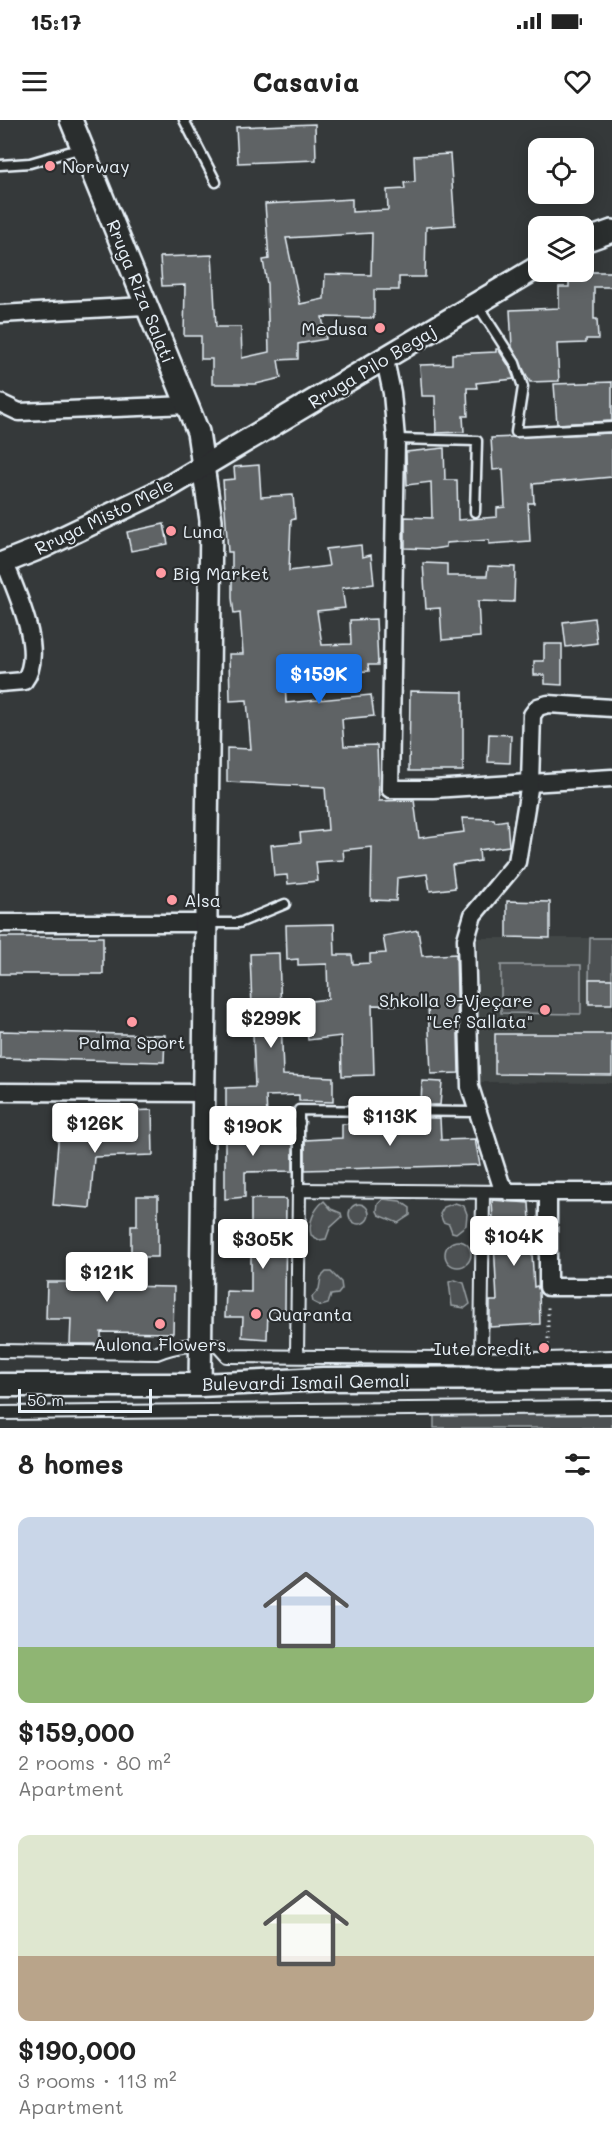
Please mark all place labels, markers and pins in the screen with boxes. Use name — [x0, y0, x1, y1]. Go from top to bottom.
place label: Norway — [62, 154, 130, 178]
marker: Norway — [43, 159, 57, 173]
place label: Medusa — [301, 316, 368, 340]
marker: Medusa — [373, 321, 387, 335]
place label: Luna — [183, 519, 224, 543]
marker: Luna — [164, 524, 178, 538]
place label: Big Market — [173, 561, 269, 585]
marker: Big Market — [154, 566, 168, 580]
pin: $159K — [277, 654, 361, 705]
place label: Alsa — [184, 888, 221, 912]
marker: Alsa — [165, 893, 179, 907]
place label: Shkolla 9-Vjeçare "Lef Sallata" — [379, 988, 533, 1033]
pin: $299K — [229, 998, 313, 1049]
marker: Shkolla 9-Vjeçare "Lef Sallata" — [538, 1003, 552, 1017]
marker: Palma Sport — [125, 1015, 139, 1029]
place label: Palma Sport — [79, 1030, 185, 1054]
pin: $113K — [348, 1096, 432, 1147]
pin: $126K — [53, 1103, 137, 1154]
pin: $190K — [211, 1106, 295, 1157]
pin: $104K — [472, 1216, 556, 1267]
pin: $305K — [221, 1219, 305, 1270]
pin: $121K — [65, 1252, 149, 1303]
place label: Quaranta — [268, 1302, 352, 1326]
marker: Quaranta — [249, 1307, 263, 1321]
marker: Aulona Flowers — [153, 1317, 167, 1331]
place label: Aulona Flowers — [94, 1332, 226, 1356]
place label: Iute credit — [434, 1336, 532, 1360]
marker: Iute credit — [537, 1341, 551, 1355]

